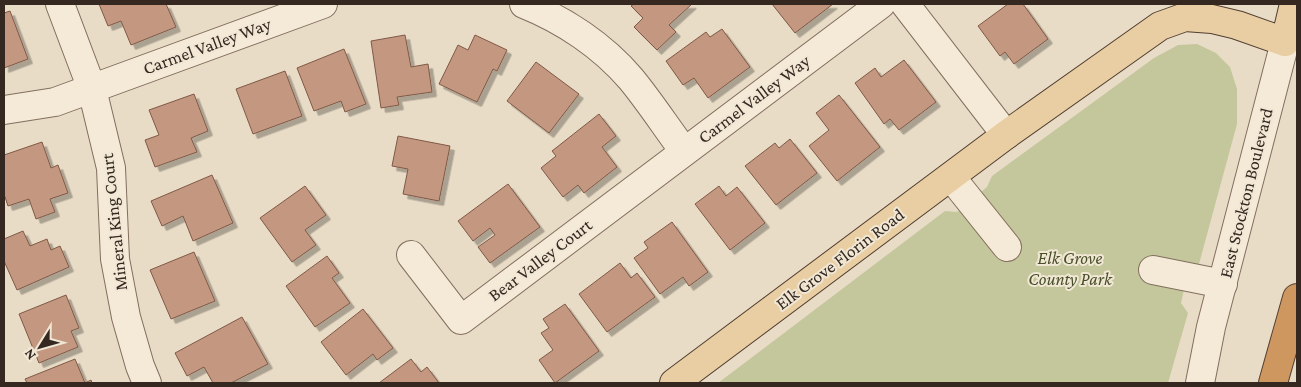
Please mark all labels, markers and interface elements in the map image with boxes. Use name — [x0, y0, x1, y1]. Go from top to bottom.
street label: Carmel Valley Way — [140, 13, 274, 78]
street label: Carmel Valley Way — [694, 50, 814, 148]
street label: East Stockton Boulevard — [1215, 105, 1277, 280]
street label: Mineral King Court — [97, 151, 131, 292]
street label: Elk Grove Florin Road — [772, 204, 908, 314]
street label: Bear Valley Court — [484, 214, 596, 305]
park label: Elk Grove County Park — [1028, 248, 1113, 289]
north arrow — [15, 322, 65, 372]
text: N — [20, 346, 39, 363]

